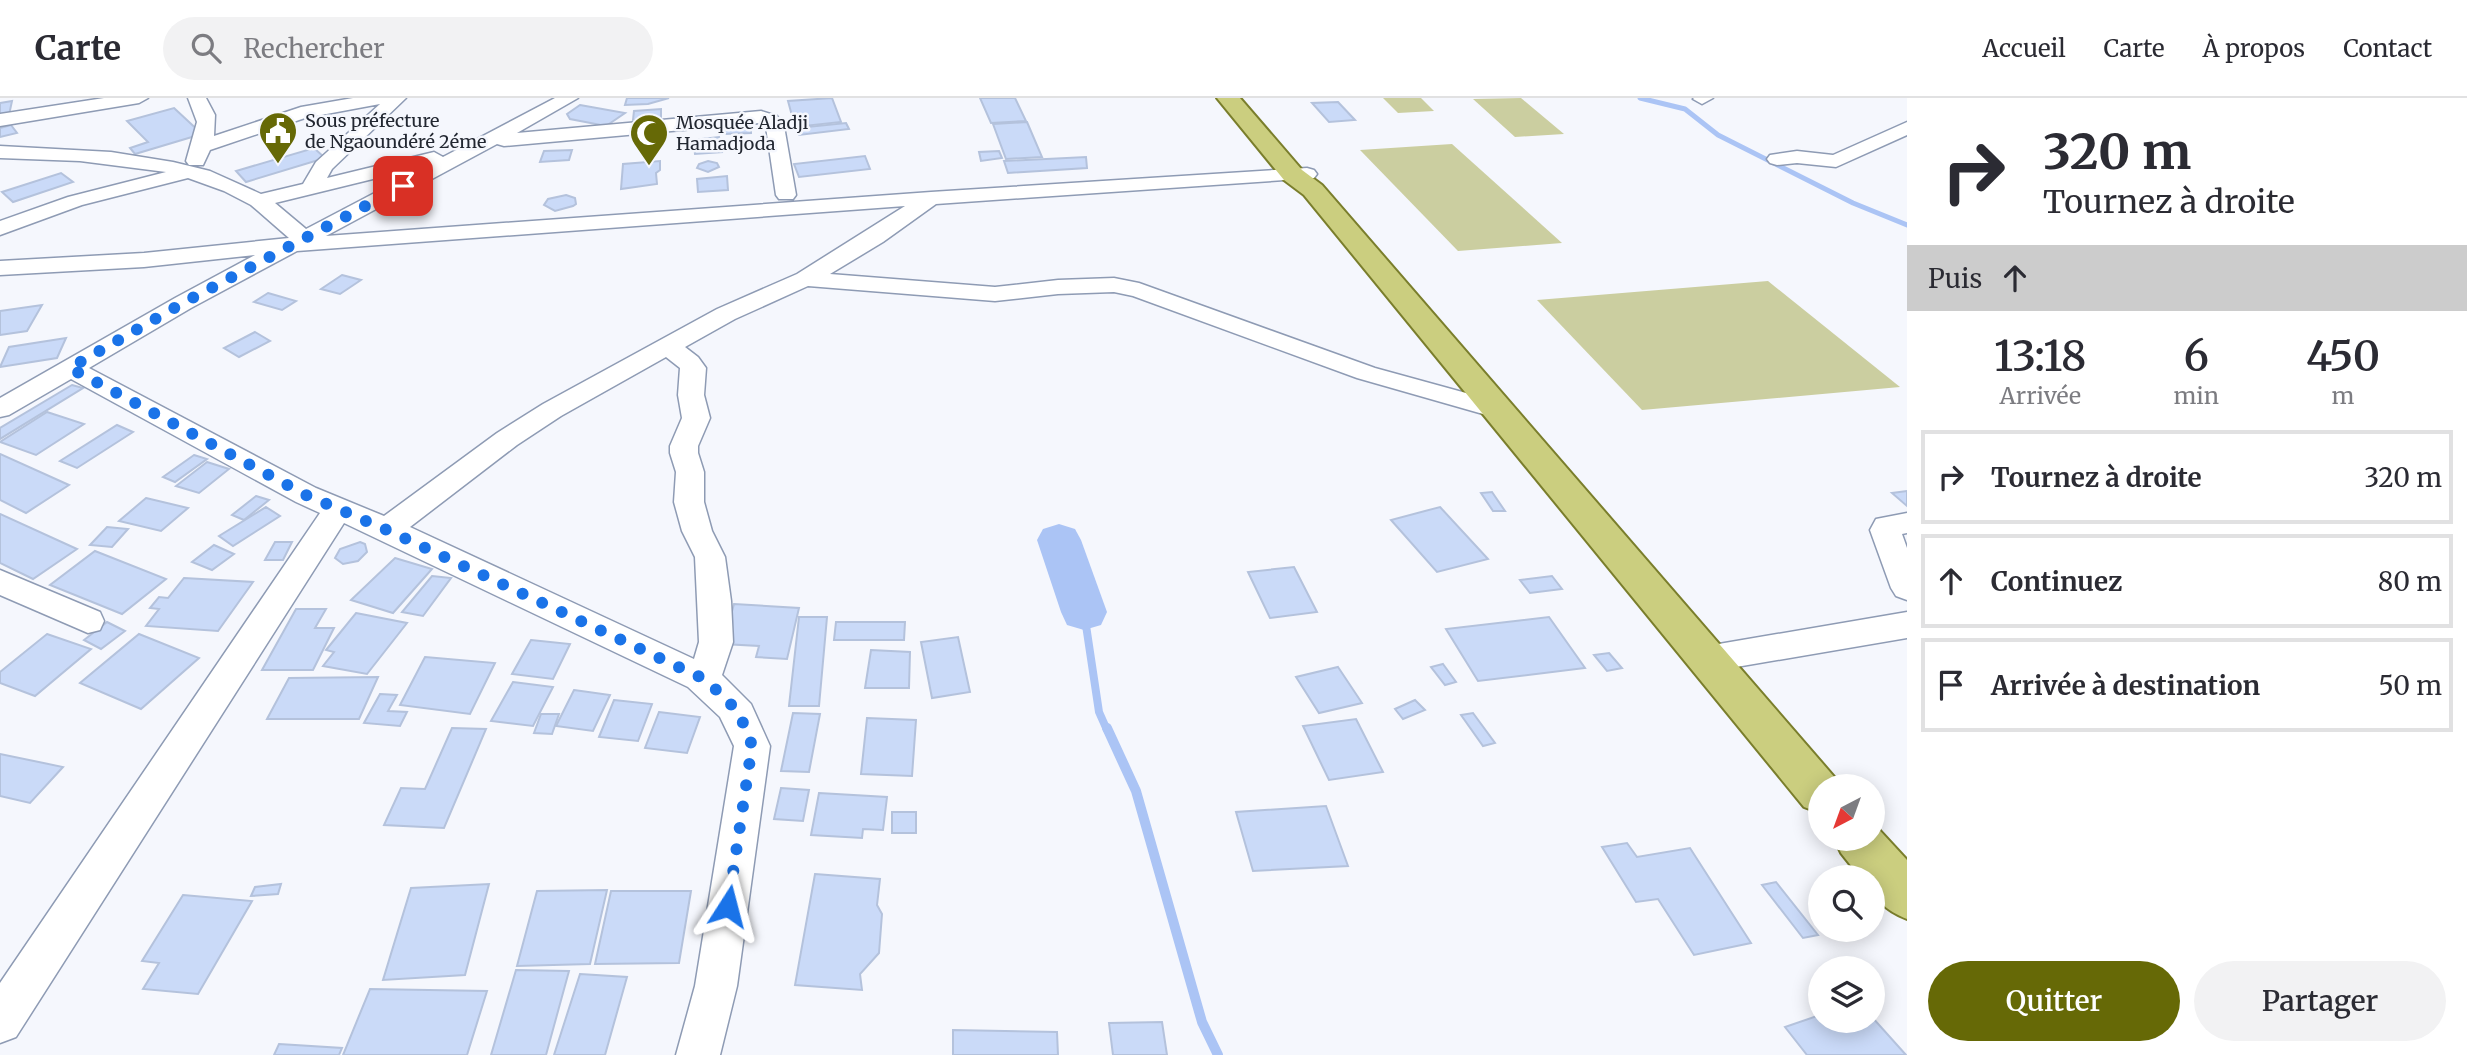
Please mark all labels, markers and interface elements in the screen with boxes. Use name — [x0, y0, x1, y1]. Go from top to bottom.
search box — [163, 17, 653, 80]
text: Carte — [35, 28, 121, 69]
icon: search — [187, 29, 225, 67]
text: Rechercher — [243, 32, 385, 65]
text: Accueil — [1982, 33, 2066, 64]
text: Carte — [2104, 33, 2165, 64]
text: À propos — [2203, 33, 2305, 64]
text: Contact — [2343, 33, 2432, 64]
place label: Sous préfecture de Ngaoundéré 2éme — [305, 109, 486, 153]
public building icon: Sous préfecture de Ngaoundéré 2éme — [257, 110, 299, 165]
place label: Mosquée Aladji Hamadjoda — [676, 111, 809, 155]
mosque icon: Mosquée Aladji Hamadjoda — [628, 112, 670, 167]
text: 320 m — [2043, 121, 2191, 182]
icon: right — [1928, 126, 2019, 217]
pin — [373, 156, 433, 216]
icon: arrive — [384, 167, 422, 205]
text: Tournez à droite — [2043, 182, 2295, 222]
icon: ahead — [1996, 259, 2034, 297]
text: Puis — [1928, 262, 1982, 295]
text: 13:18 — [1994, 330, 2087, 382]
text: 6 — [2183, 330, 2209, 382]
text: 450 — [2306, 330, 2380, 382]
text: Arrivée — [1999, 381, 2081, 410]
text: min — [2174, 381, 2219, 410]
text: m — [2332, 381, 2354, 410]
icon: right — [1932, 458, 1970, 496]
text: Tournez à droite — [1991, 461, 2202, 494]
text: 320 m — [2364, 461, 2442, 494]
icon: ahead — [1932, 562, 1970, 600]
text: Continuez — [1991, 565, 2122, 598]
text: 80 m — [2378, 565, 2442, 598]
icon: arrive — [1932, 666, 1970, 704]
text: Arrivée à destination — [1991, 669, 2260, 702]
text: 50 m — [2378, 669, 2442, 702]
north arrow — [1808, 774, 1885, 850]
map controls — [1808, 774, 1885, 1033]
button: search — [1808, 865, 1885, 942]
position arrow — [691, 869, 765, 943]
button: layers — [1808, 956, 1885, 1033]
button: Quitter — [1928, 961, 2180, 1041]
button: Partager — [2194, 961, 2446, 1041]

